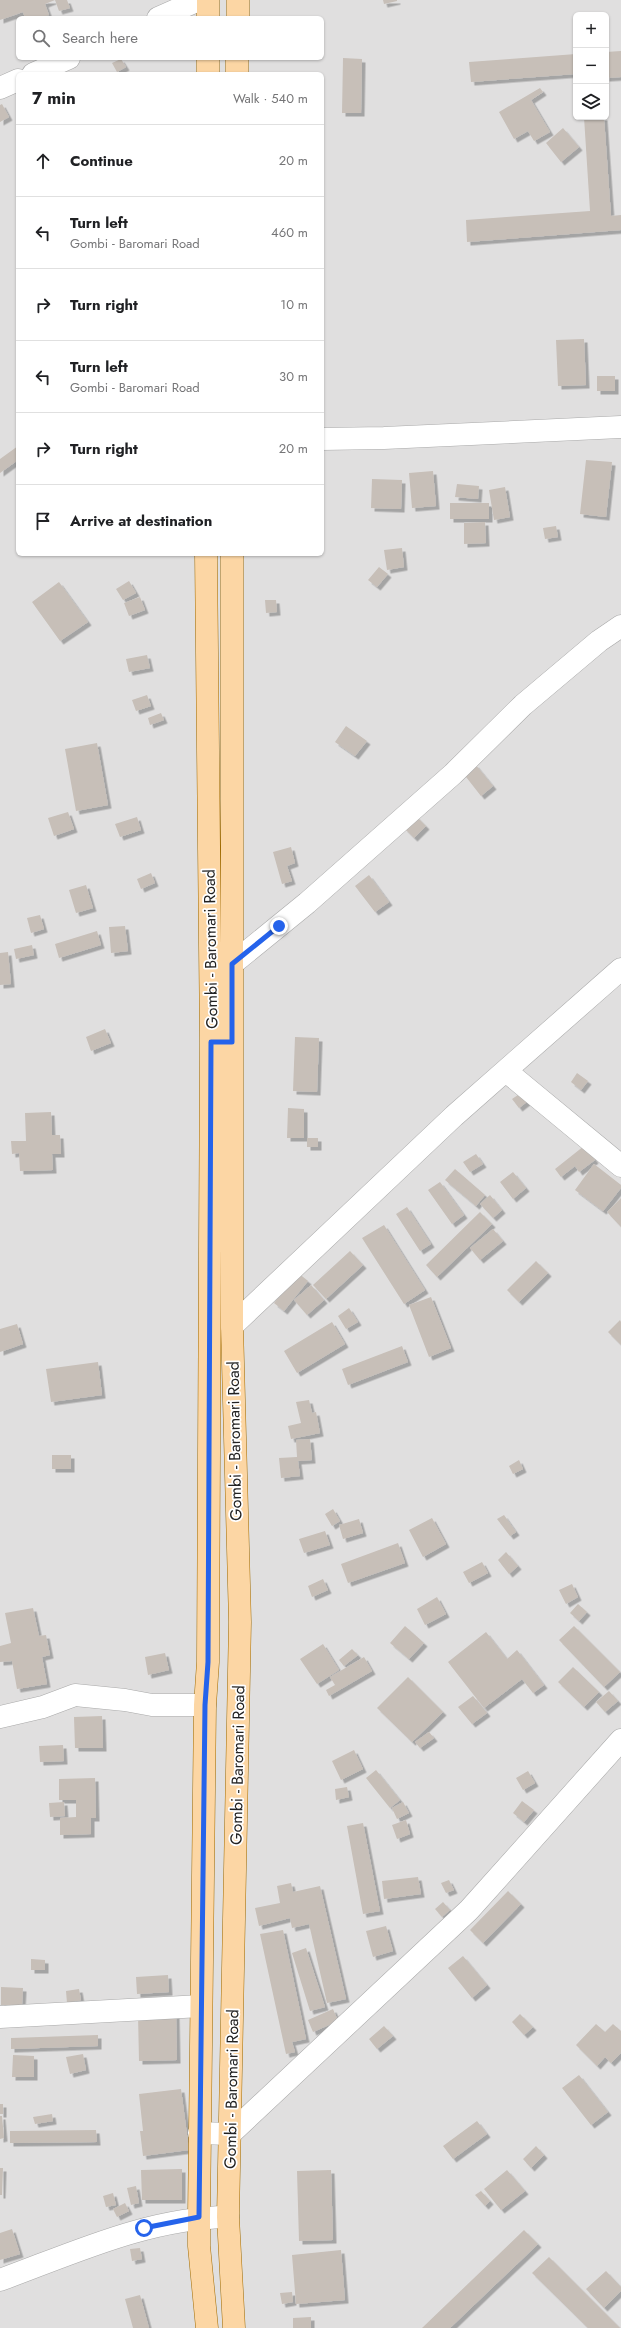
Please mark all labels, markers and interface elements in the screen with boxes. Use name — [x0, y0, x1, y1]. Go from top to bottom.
map controls — [573, 12, 609, 120]
button: + — [573, 12, 609, 48]
search box — [16, 16, 324, 60]
icon: search — [30, 27, 52, 49]
text: Search here — [62, 27, 138, 49]
button: − — [573, 48, 609, 84]
button: layers — [573, 84, 609, 120]
text: 7 min — [32, 86, 76, 110]
text: Walk · 540 m — [233, 89, 308, 108]
icon: ahead — [32, 150, 54, 172]
text: Continue — [70, 150, 133, 172]
text: 20 m — [279, 151, 308, 170]
text: Turn left — [70, 212, 128, 234]
icon: left — [32, 222, 54, 244]
text: 460 m — [271, 223, 308, 242]
text: Gombi - Baromari Road — [70, 234, 200, 253]
icon: right — [32, 294, 54, 316]
text: Turn right — [70, 294, 138, 316]
text: 10 m — [280, 295, 308, 314]
text: Turn left — [70, 356, 128, 378]
icon: left — [32, 366, 54, 388]
text: 30 m — [279, 367, 308, 386]
text: Gombi - Baromari Road — [70, 378, 200, 397]
icon: right — [32, 438, 54, 460]
text: Turn right — [70, 438, 138, 460]
text: 20 m — [279, 439, 308, 458]
icon: arrive — [32, 510, 54, 532]
text: Arrive at destination — [70, 510, 212, 532]
street label: Gombi - Baromari Road — [198, 869, 223, 1029]
route end — [270, 917, 288, 935]
street label: Gombi - Baromari Road — [222, 1361, 247, 1521]
street label: Gombi - Baromari Road — [225, 1685, 250, 1845]
street label: Gombi - Baromari Road — [219, 2009, 244, 2169]
route start — [135, 2219, 153, 2237]

